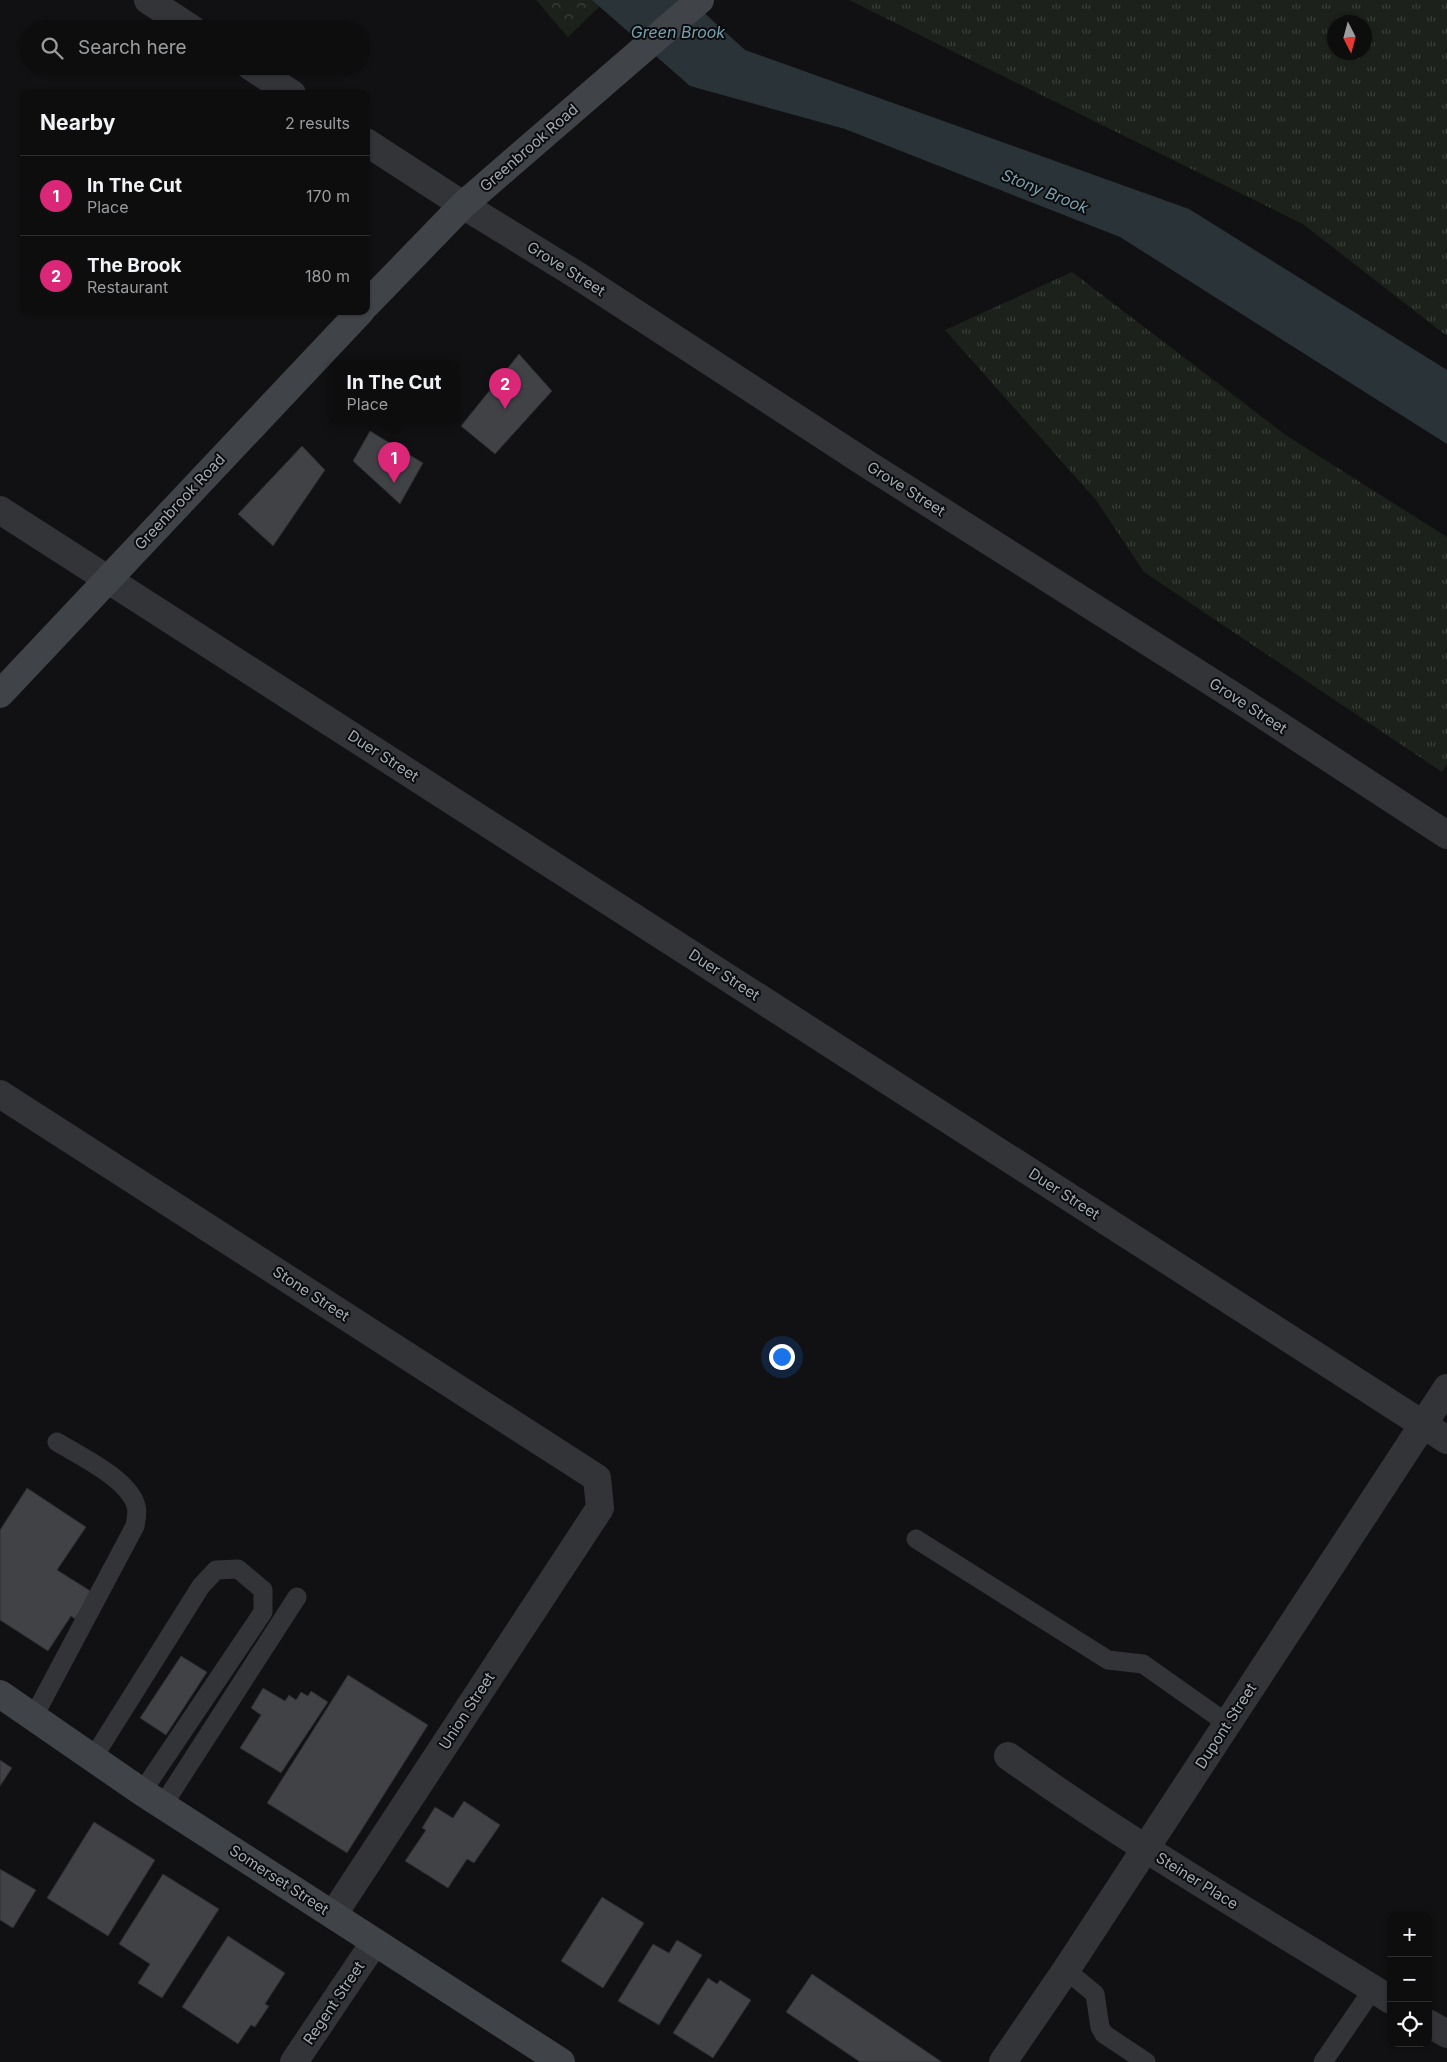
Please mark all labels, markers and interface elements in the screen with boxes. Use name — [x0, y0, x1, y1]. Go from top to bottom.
north arrow — [1327, 15, 1372, 60]
search box — [20, 20, 370, 75]
water label: Green Brook — [631, 22, 725, 42]
icon: search — [38, 34, 66, 62]
text: Search here — [78, 36, 187, 59]
street label: Greenbrook Road — [476, 100, 582, 196]
text: Nearby — [40, 110, 115, 135]
text: 2 results — [285, 113, 350, 133]
water label: Stony Brook — [999, 165, 1092, 218]
text: In The Cut — [87, 174, 182, 197]
text: 1 — [53, 186, 59, 206]
text: 170 m — [306, 186, 350, 206]
text: Place — [87, 197, 129, 217]
street label: Grove Street — [524, 237, 609, 300]
text: The Brook — [87, 254, 182, 277]
text: 2 — [51, 266, 61, 286]
text: 180 m — [305, 266, 350, 286]
text: Restaurant — [87, 277, 168, 297]
popup — [329, 360, 459, 425]
pin: 2 — [489, 368, 521, 409]
text: In The Cut — [347, 371, 441, 394]
text: Place — [347, 394, 388, 414]
pin: 1 — [378, 442, 410, 483]
street label: Greenbrook Road — [130, 450, 229, 554]
street label: Grove Street — [864, 457, 949, 520]
street label: Grove Street — [1206, 673, 1291, 738]
street label: Duer Street — [344, 726, 422, 786]
street label: Duer Street — [685, 945, 763, 1005]
street label: Duer Street — [1025, 1164, 1103, 1224]
street label: Stone Street — [269, 1262, 353, 1325]
your location — [769, 1344, 795, 1370]
street label: Union Street — [435, 1669, 499, 1753]
street label: Dupont Street — [1191, 1679, 1260, 1772]
street label: Somerset Street — [226, 1840, 332, 1919]
street label: Steiner Place — [1153, 1848, 1242, 1913]
map controls — [1387, 1912, 1432, 2047]
button: + — [1387, 1912, 1432, 1957]
street label: Regent Street — [299, 1957, 368, 2048]
button: − — [1387, 1957, 1432, 2002]
button: locate — [1387, 2002, 1432, 2047]

